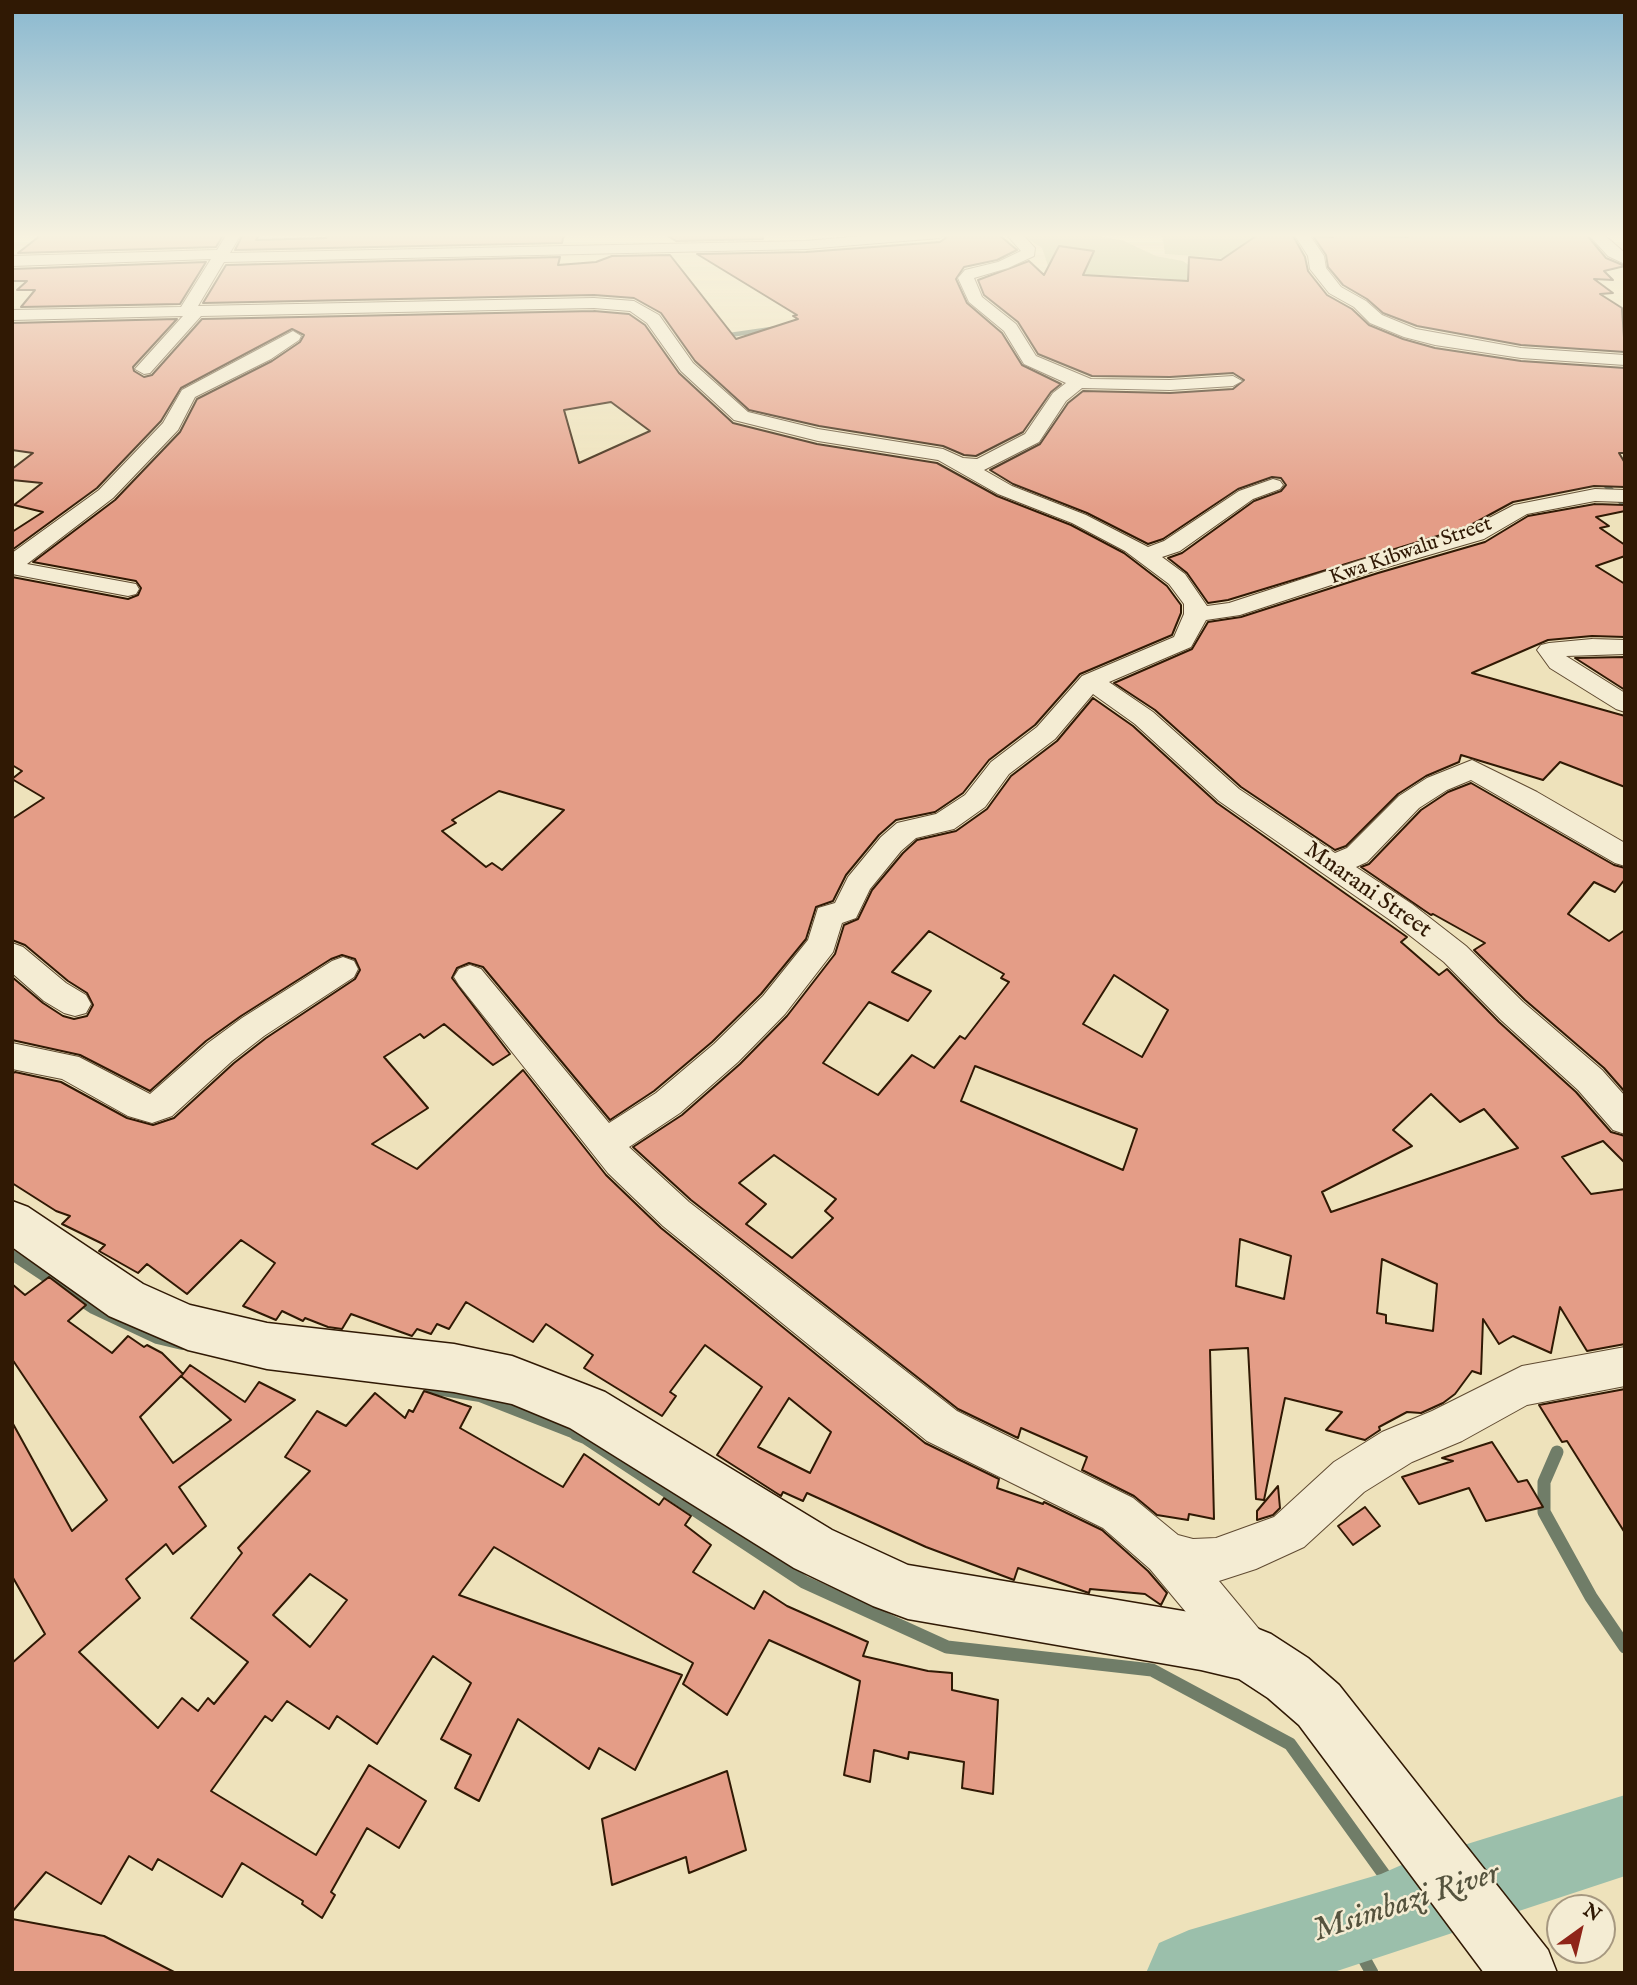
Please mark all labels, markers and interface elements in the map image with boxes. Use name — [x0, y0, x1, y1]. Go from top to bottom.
street label: Kwa Kibwalu Street — [1327, 512, 1495, 592]
street label: Mnarani Street — [1298, 836, 1436, 946]
water label: Msimbazi River — [1309, 1856, 1505, 1952]
north arrow — [1546, 1894, 1616, 1964]
text: N — [1578, 1899, 1605, 1928]

